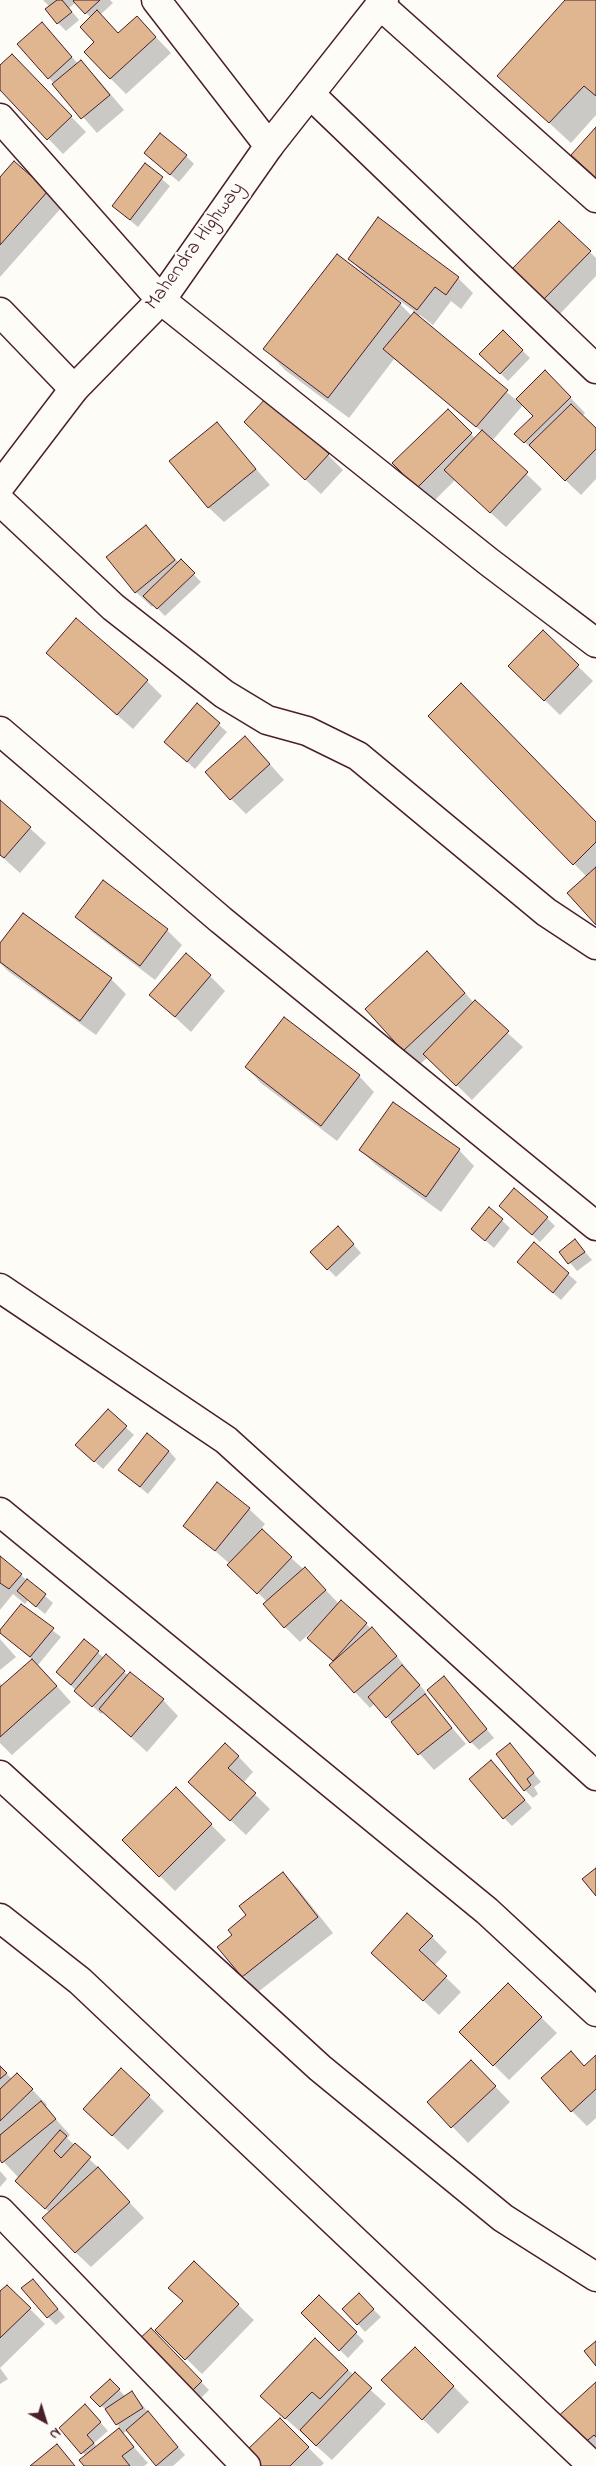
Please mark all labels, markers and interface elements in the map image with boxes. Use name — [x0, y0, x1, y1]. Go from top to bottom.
street label: Mahendra Highway — [141, 178, 251, 316]
north arrow — [20, 2396, 70, 2446]
text: N — [44, 2422, 65, 2444]

